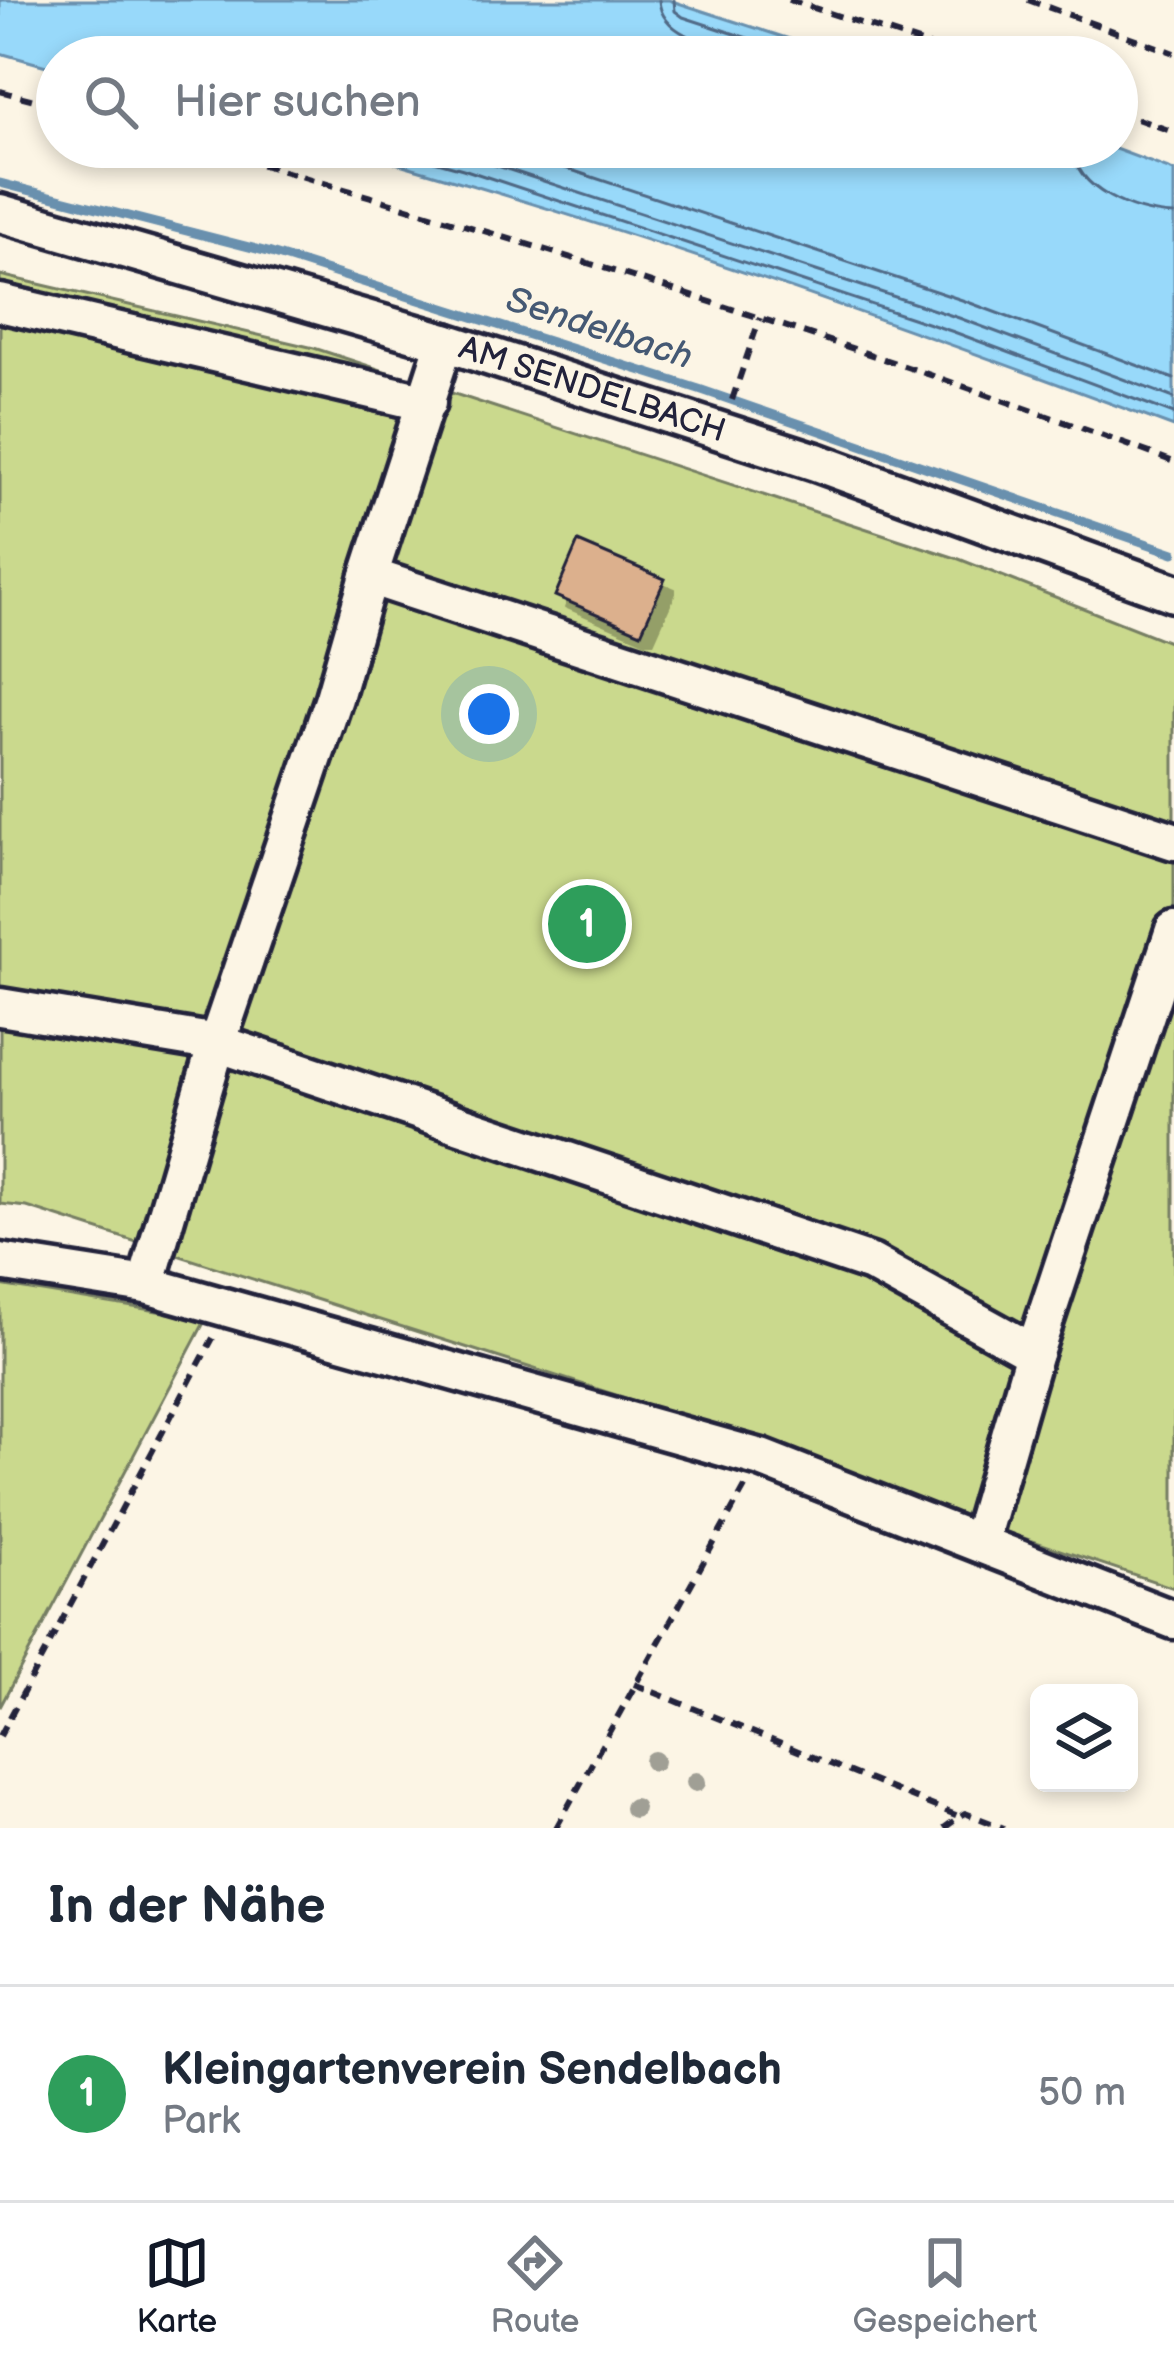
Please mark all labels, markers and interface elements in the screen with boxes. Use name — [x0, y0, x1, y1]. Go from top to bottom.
search box — [36, 36, 1138, 168]
icon: search — [78, 69, 144, 135]
text: Hier suchen — [174, 75, 421, 130]
water label: Sendelbach — [500, 279, 698, 379]
street label: AM SENDELBACH — [454, 328, 730, 451]
your location — [459, 684, 519, 744]
pin: 1 — [548, 879, 626, 969]
map controls — [1030, 1684, 1138, 1792]
button: layers — [1030, 1684, 1138, 1792]
text: In der Nähe — [48, 1876, 326, 1937]
text: Kleingartenverein Sendelbach — [162, 2043, 782, 2098]
text: 1 — [79, 2070, 95, 2117]
text: 50 m — [1038, 2070, 1126, 2117]
text: Park — [162, 2098, 240, 2145]
tab: Karte — [137, 2230, 217, 2342]
tab: Route — [490, 2230, 579, 2342]
tab: Gespeichert — [853, 2230, 1037, 2342]

